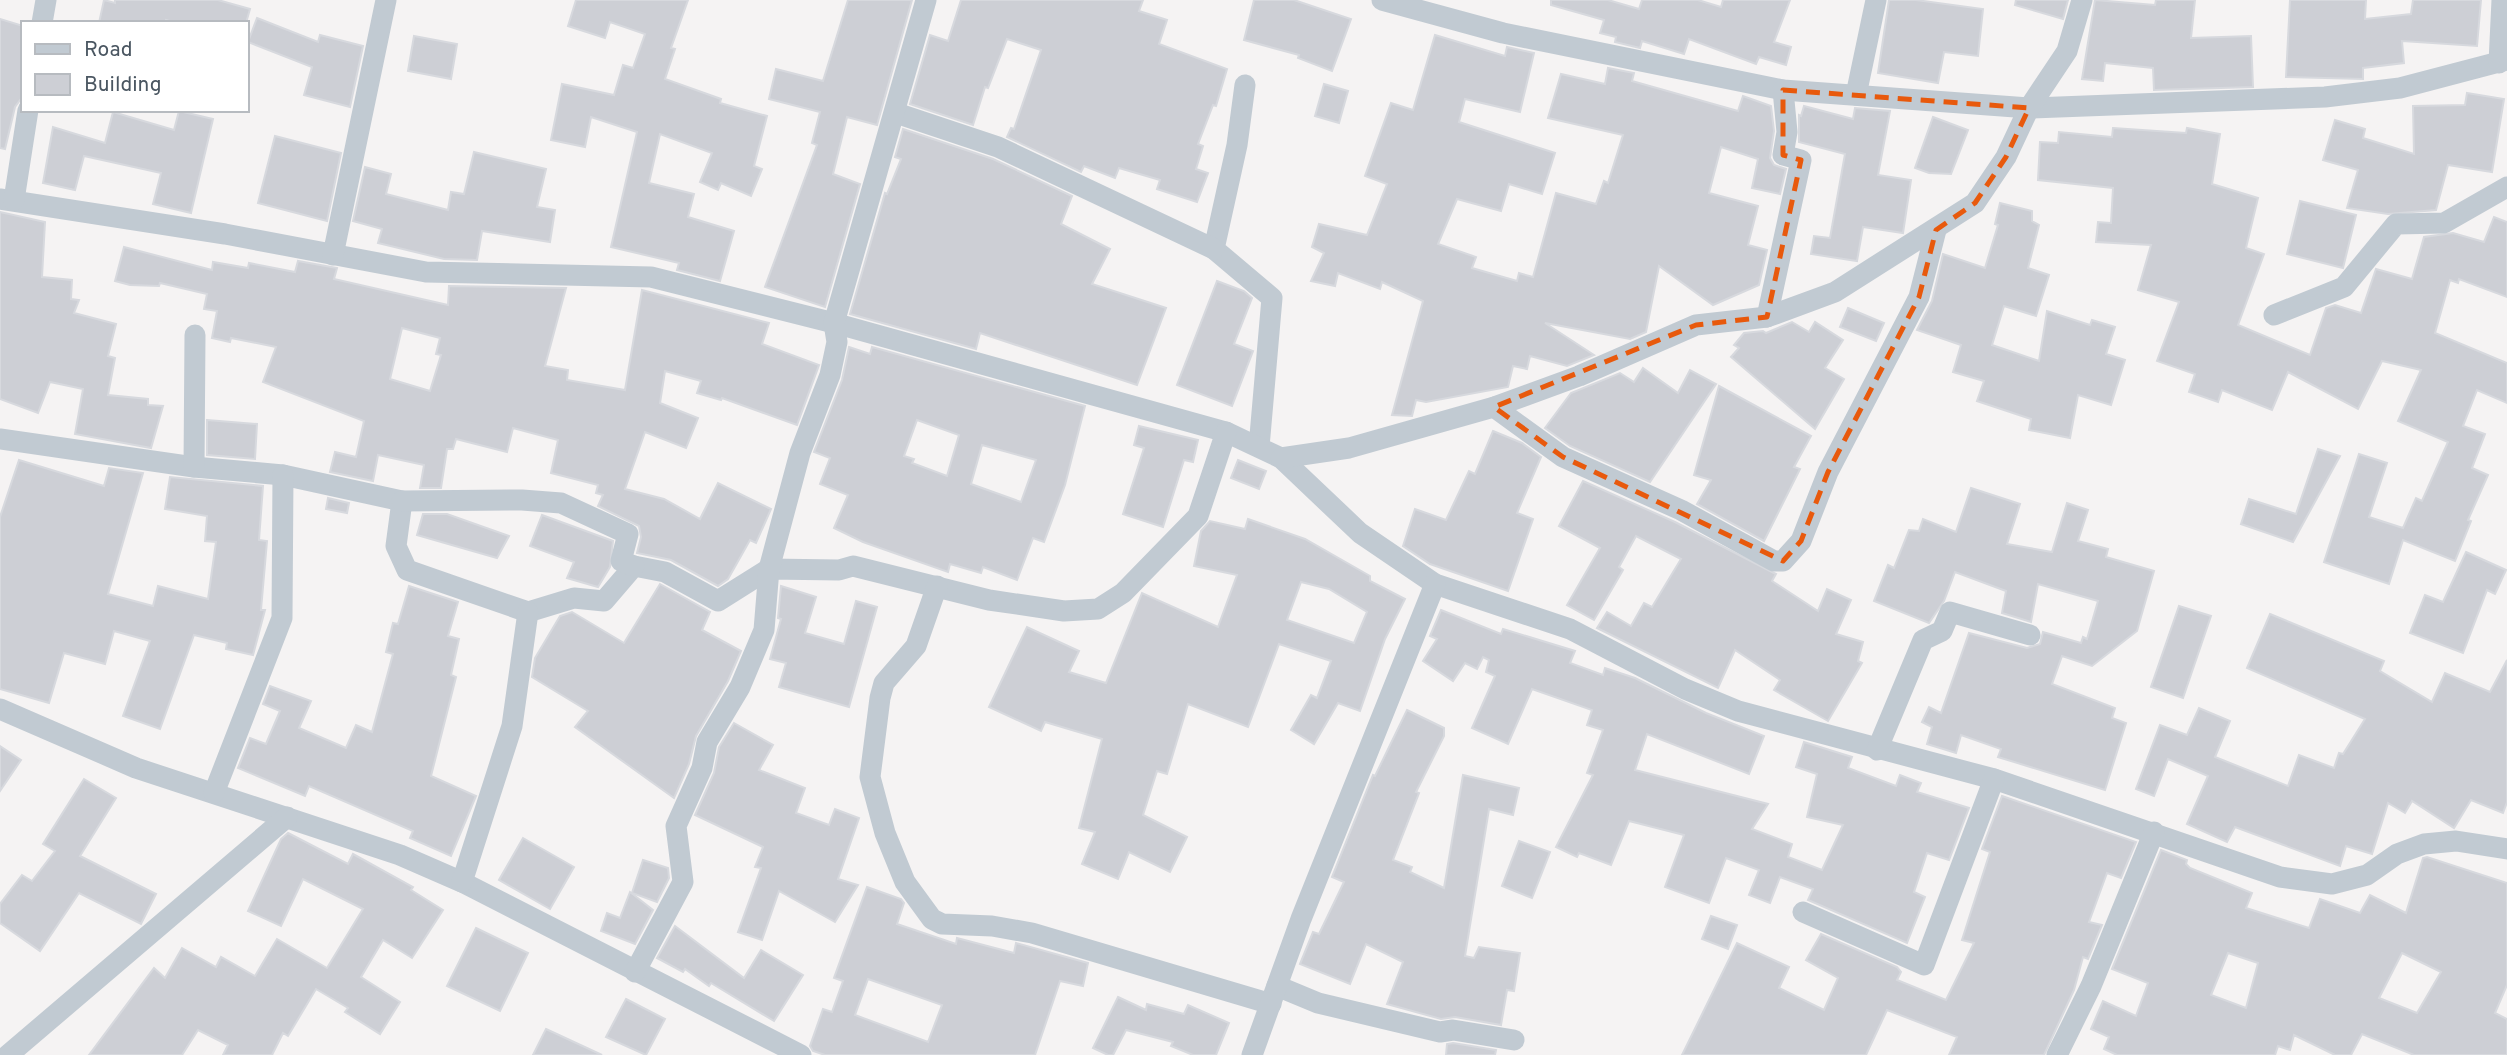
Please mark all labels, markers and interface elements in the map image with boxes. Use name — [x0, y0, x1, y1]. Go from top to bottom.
legend — [21, 21, 248, 112]
text: Road — [84, 37, 133, 64]
text: Building — [84, 72, 162, 99]

